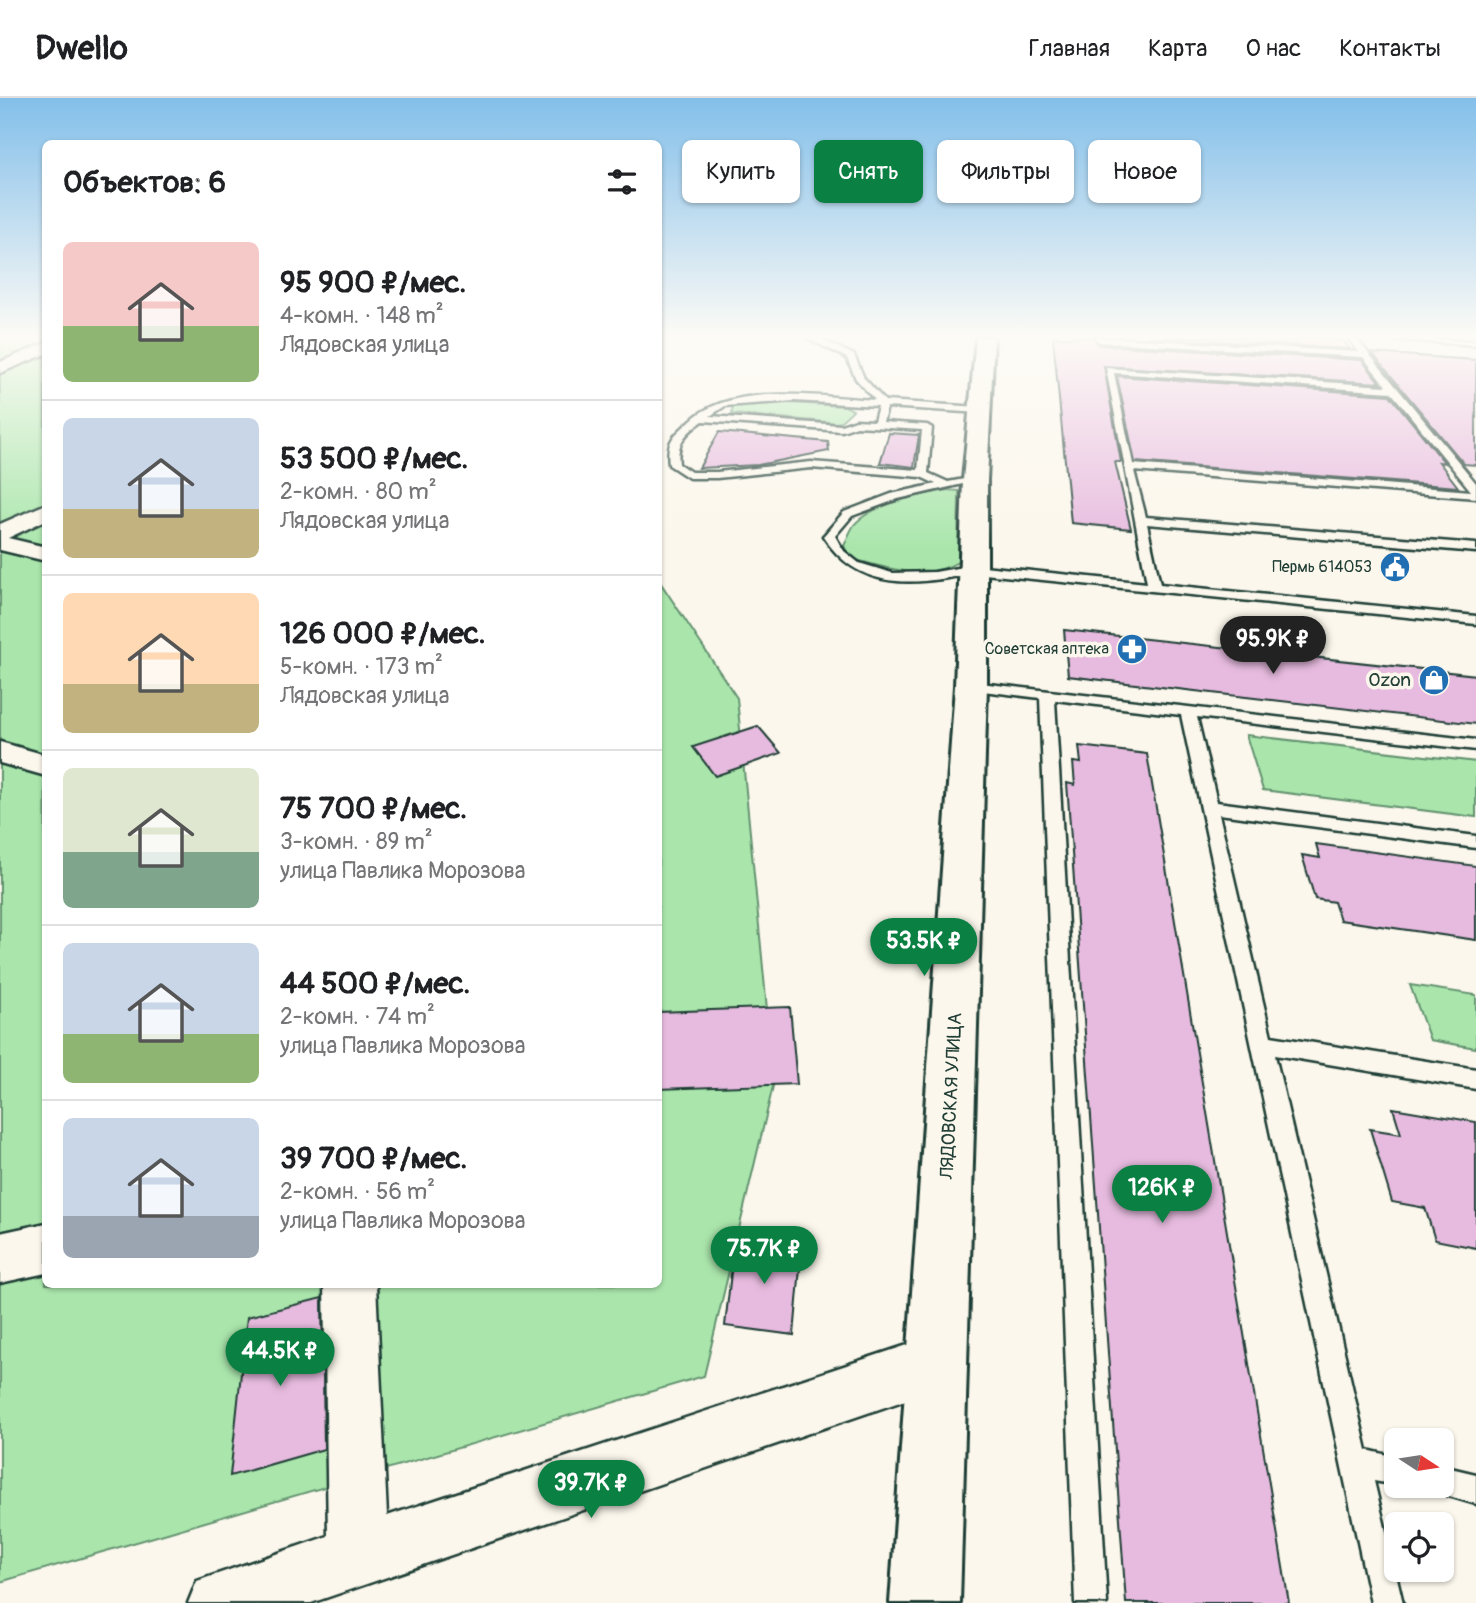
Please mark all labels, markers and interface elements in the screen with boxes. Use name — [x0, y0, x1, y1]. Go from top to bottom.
text: Dwello — [35, 28, 128, 69]
text: Главная — [1029, 34, 1110, 63]
text: Карта — [1148, 34, 1208, 63]
text: О нас — [1246, 34, 1301, 63]
text: Контакты — [1339, 34, 1441, 63]
chip: Купить — [682, 140, 800, 203]
chip: Снять — [814, 140, 923, 203]
chip: Фильтры — [937, 140, 1074, 203]
chip: Новое — [1088, 140, 1201, 203]
icon: filters — [603, 163, 641, 201]
text: Объектов: 6 — [63, 164, 226, 201]
text: 95 900 ₽/мес. — [280, 264, 466, 301]
icon: home — [119, 270, 203, 354]
text: 4-комн. · 148 m² — [280, 301, 444, 330]
text: Лядовская улица — [280, 330, 449, 359]
text: 53 500 ₽/мес. — [280, 440, 468, 477]
icon: home — [119, 446, 203, 530]
text: 2-комн. · 80 m² — [280, 477, 437, 506]
text: Лядовская улица — [280, 506, 449, 535]
public building icon: Пермь 614053 — [1378, 550, 1412, 584]
place label: Пермь 614053 — [1272, 557, 1372, 577]
text: 126 000 ₽/мес. — [280, 615, 486, 652]
pin: 95.9K ₽ — [1208, 616, 1338, 676]
icon: home — [119, 621, 203, 705]
text: 95.9K ₽ — [1236, 624, 1310, 653]
pharmacy icon: Советская аптека — [1115, 632, 1149, 666]
place label: Советская аптека — [985, 639, 1109, 659]
text: 5-комн. · 173 m² — [280, 652, 443, 681]
shop icon: Ozon — [1417, 663, 1451, 697]
place label: Ozon — [1368, 668, 1411, 692]
text: Лядовская улица — [280, 681, 449, 710]
text: 75 700 ₽/мес. — [280, 790, 467, 827]
icon: home — [119, 796, 203, 880]
text: 3-комн. · 89 m² — [280, 827, 433, 856]
text: улица Павлика Морозова — [280, 856, 526, 885]
pin: 53.5K ₽ — [859, 918, 989, 978]
text: 53.5K ₽ — [886, 926, 962, 955]
text: 44 500 ₽/мес. — [280, 965, 470, 1002]
icon: home — [119, 971, 203, 1055]
text: 2-комн. · 74 m² — [280, 1002, 435, 1031]
street label: ЛЯДОВСКАЯ УЛИЦА — [935, 1012, 967, 1181]
text: улица Павлика Морозова — [280, 1031, 526, 1060]
text: 39 700 ₽/мес. — [280, 1140, 467, 1177]
icon: home — [119, 1146, 203, 1230]
pin: 126K ₽ — [1105, 1166, 1219, 1225]
text: 126K ₽ — [1128, 1173, 1196, 1202]
text: 2-комн. · 56 m² — [280, 1177, 435, 1206]
text: улица Павлика Морозова — [280, 1206, 526, 1235]
pin: 75.7K ₽ — [699, 1226, 829, 1286]
text: 75.7K ₽ — [727, 1234, 801, 1263]
pin: 44.5K ₽ — [215, 1328, 345, 1388]
text: 44.5K ₽ — [242, 1336, 318, 1365]
north arrow — [1384, 1428, 1454, 1498]
map controls — [1384, 1428, 1454, 1582]
pin: 39.7K ₽ — [526, 1460, 656, 1520]
text: 39.7K ₽ — [554, 1468, 628, 1497]
button: locate — [1384, 1512, 1454, 1582]

